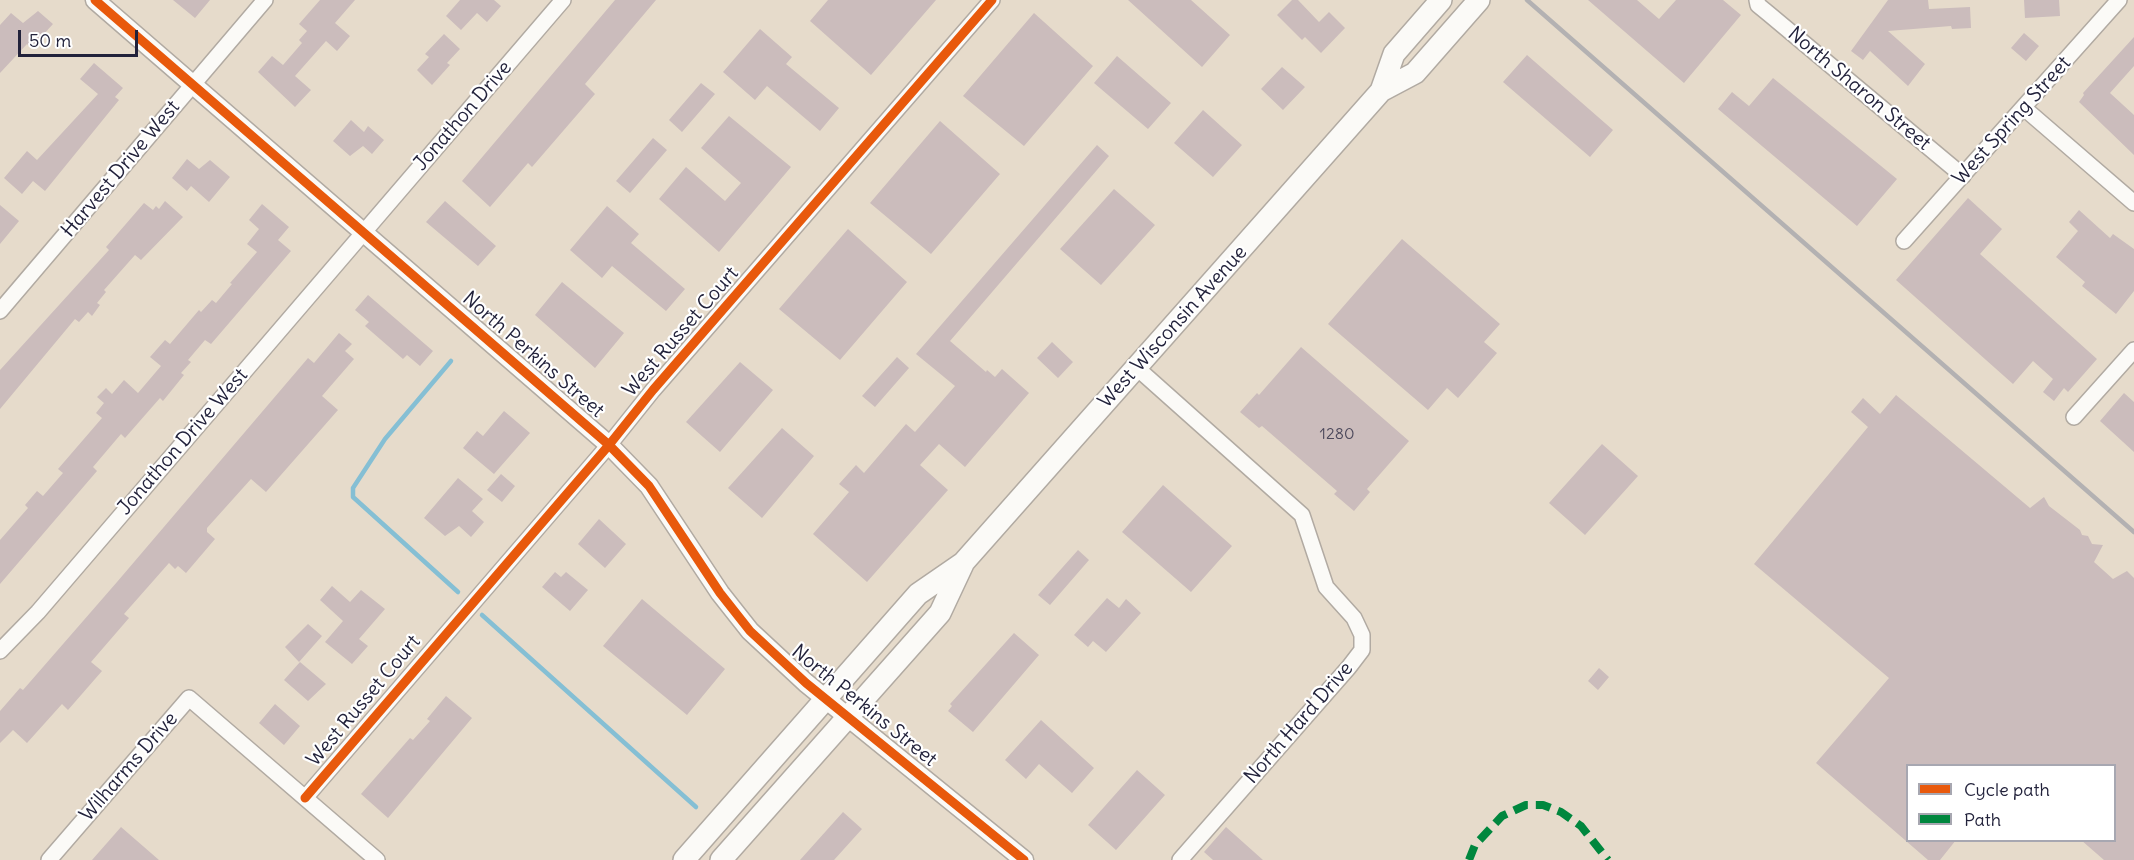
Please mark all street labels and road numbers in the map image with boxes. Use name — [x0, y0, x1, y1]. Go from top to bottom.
street label: North Sharon Street — [1783, 22, 1935, 156]
street label: West Spring Street — [1948, 52, 2076, 190]
street label: Jonathon Drive — [409, 56, 517, 176]
street label: Harvest Drive West — [57, 96, 185, 242]
street label: West Wisconsin Avenue — [1094, 241, 1252, 413]
street label: West Russet Court — [618, 262, 744, 402]
street label: North Perkins Street — [457, 287, 609, 423]
street label: Jonathon Drive West — [113, 364, 253, 520]
street label: West Russet Court — [302, 630, 426, 772]
street label: North Perkins Street — [787, 640, 941, 772]
street label: North Hard Drive — [1240, 657, 1358, 789]
street label: Wilharms Drive — [75, 707, 183, 827]

